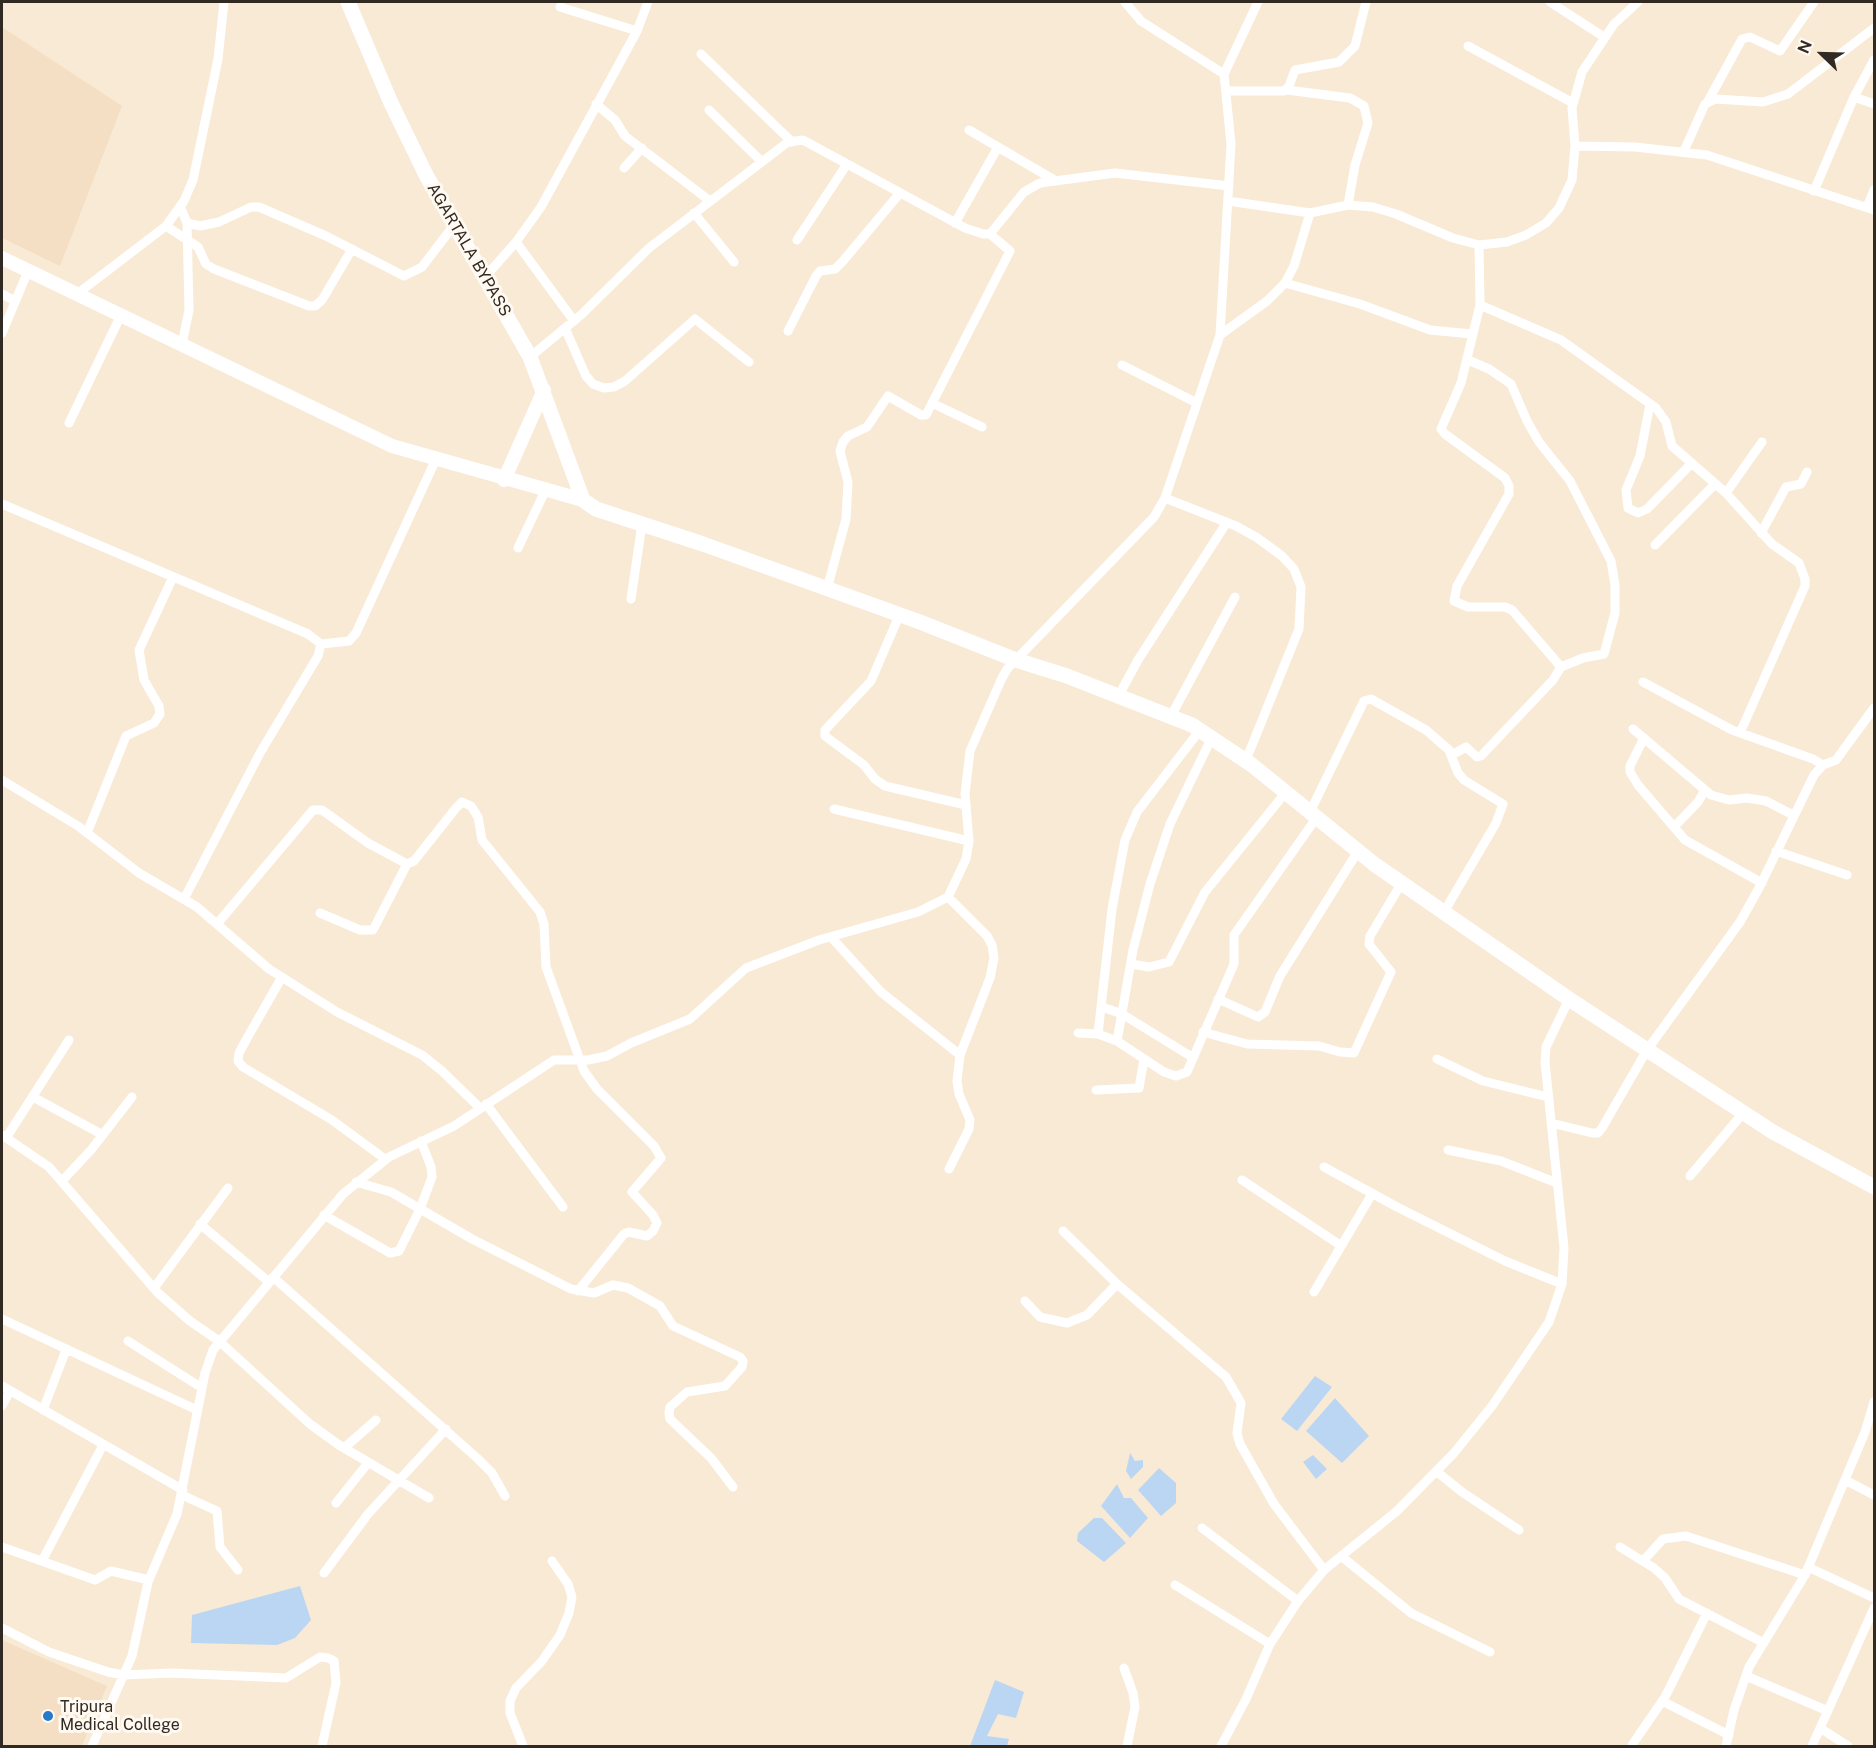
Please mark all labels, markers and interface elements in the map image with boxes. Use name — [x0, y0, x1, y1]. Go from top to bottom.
north arrow — [1792, 24, 1852, 84]
text: N — [1794, 37, 1816, 56]
street label: AGARTALA BYPASS — [423, 180, 515, 320]
place label: Tripura Medical College — [60, 1697, 180, 1735]
marker: Tripura Medical College — [41, 1709, 55, 1723]

